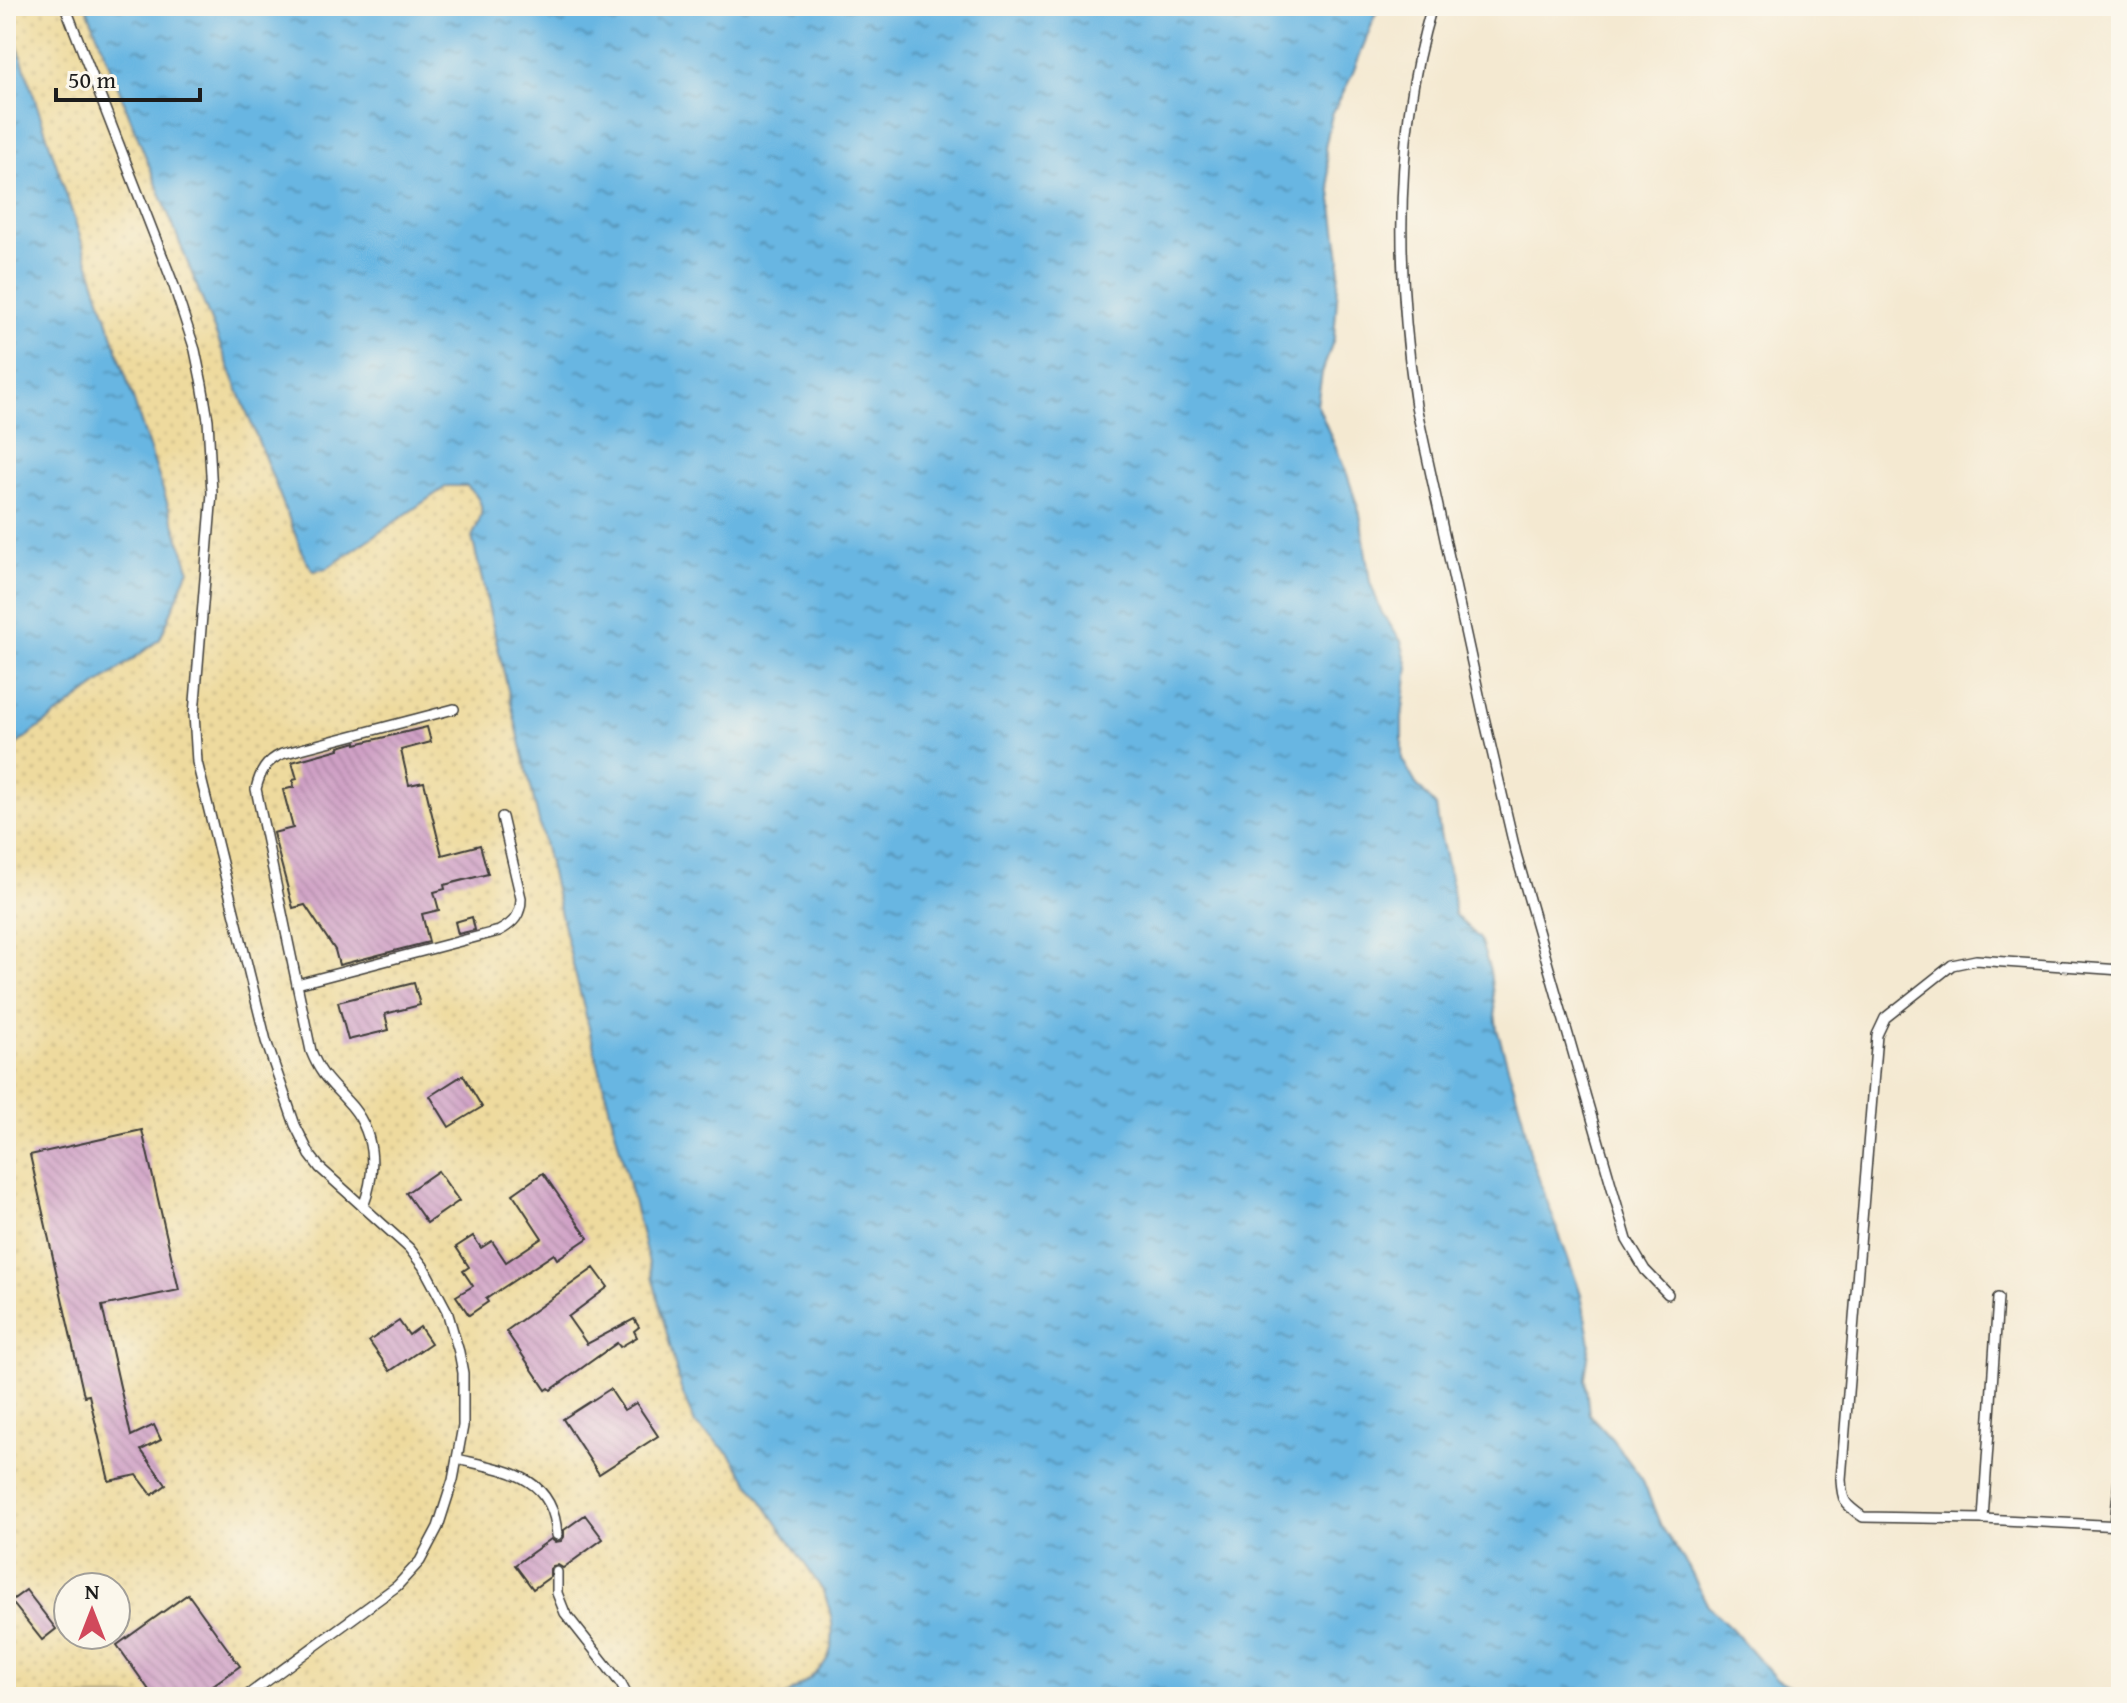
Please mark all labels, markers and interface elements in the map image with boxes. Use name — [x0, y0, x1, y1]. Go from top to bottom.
scale bar — [56, 52, 200, 102]
text: 50 m — [68, 62, 116, 97]
north arrow — [52, 1571, 132, 1651]
text: N — [85, 1575, 100, 1607]

